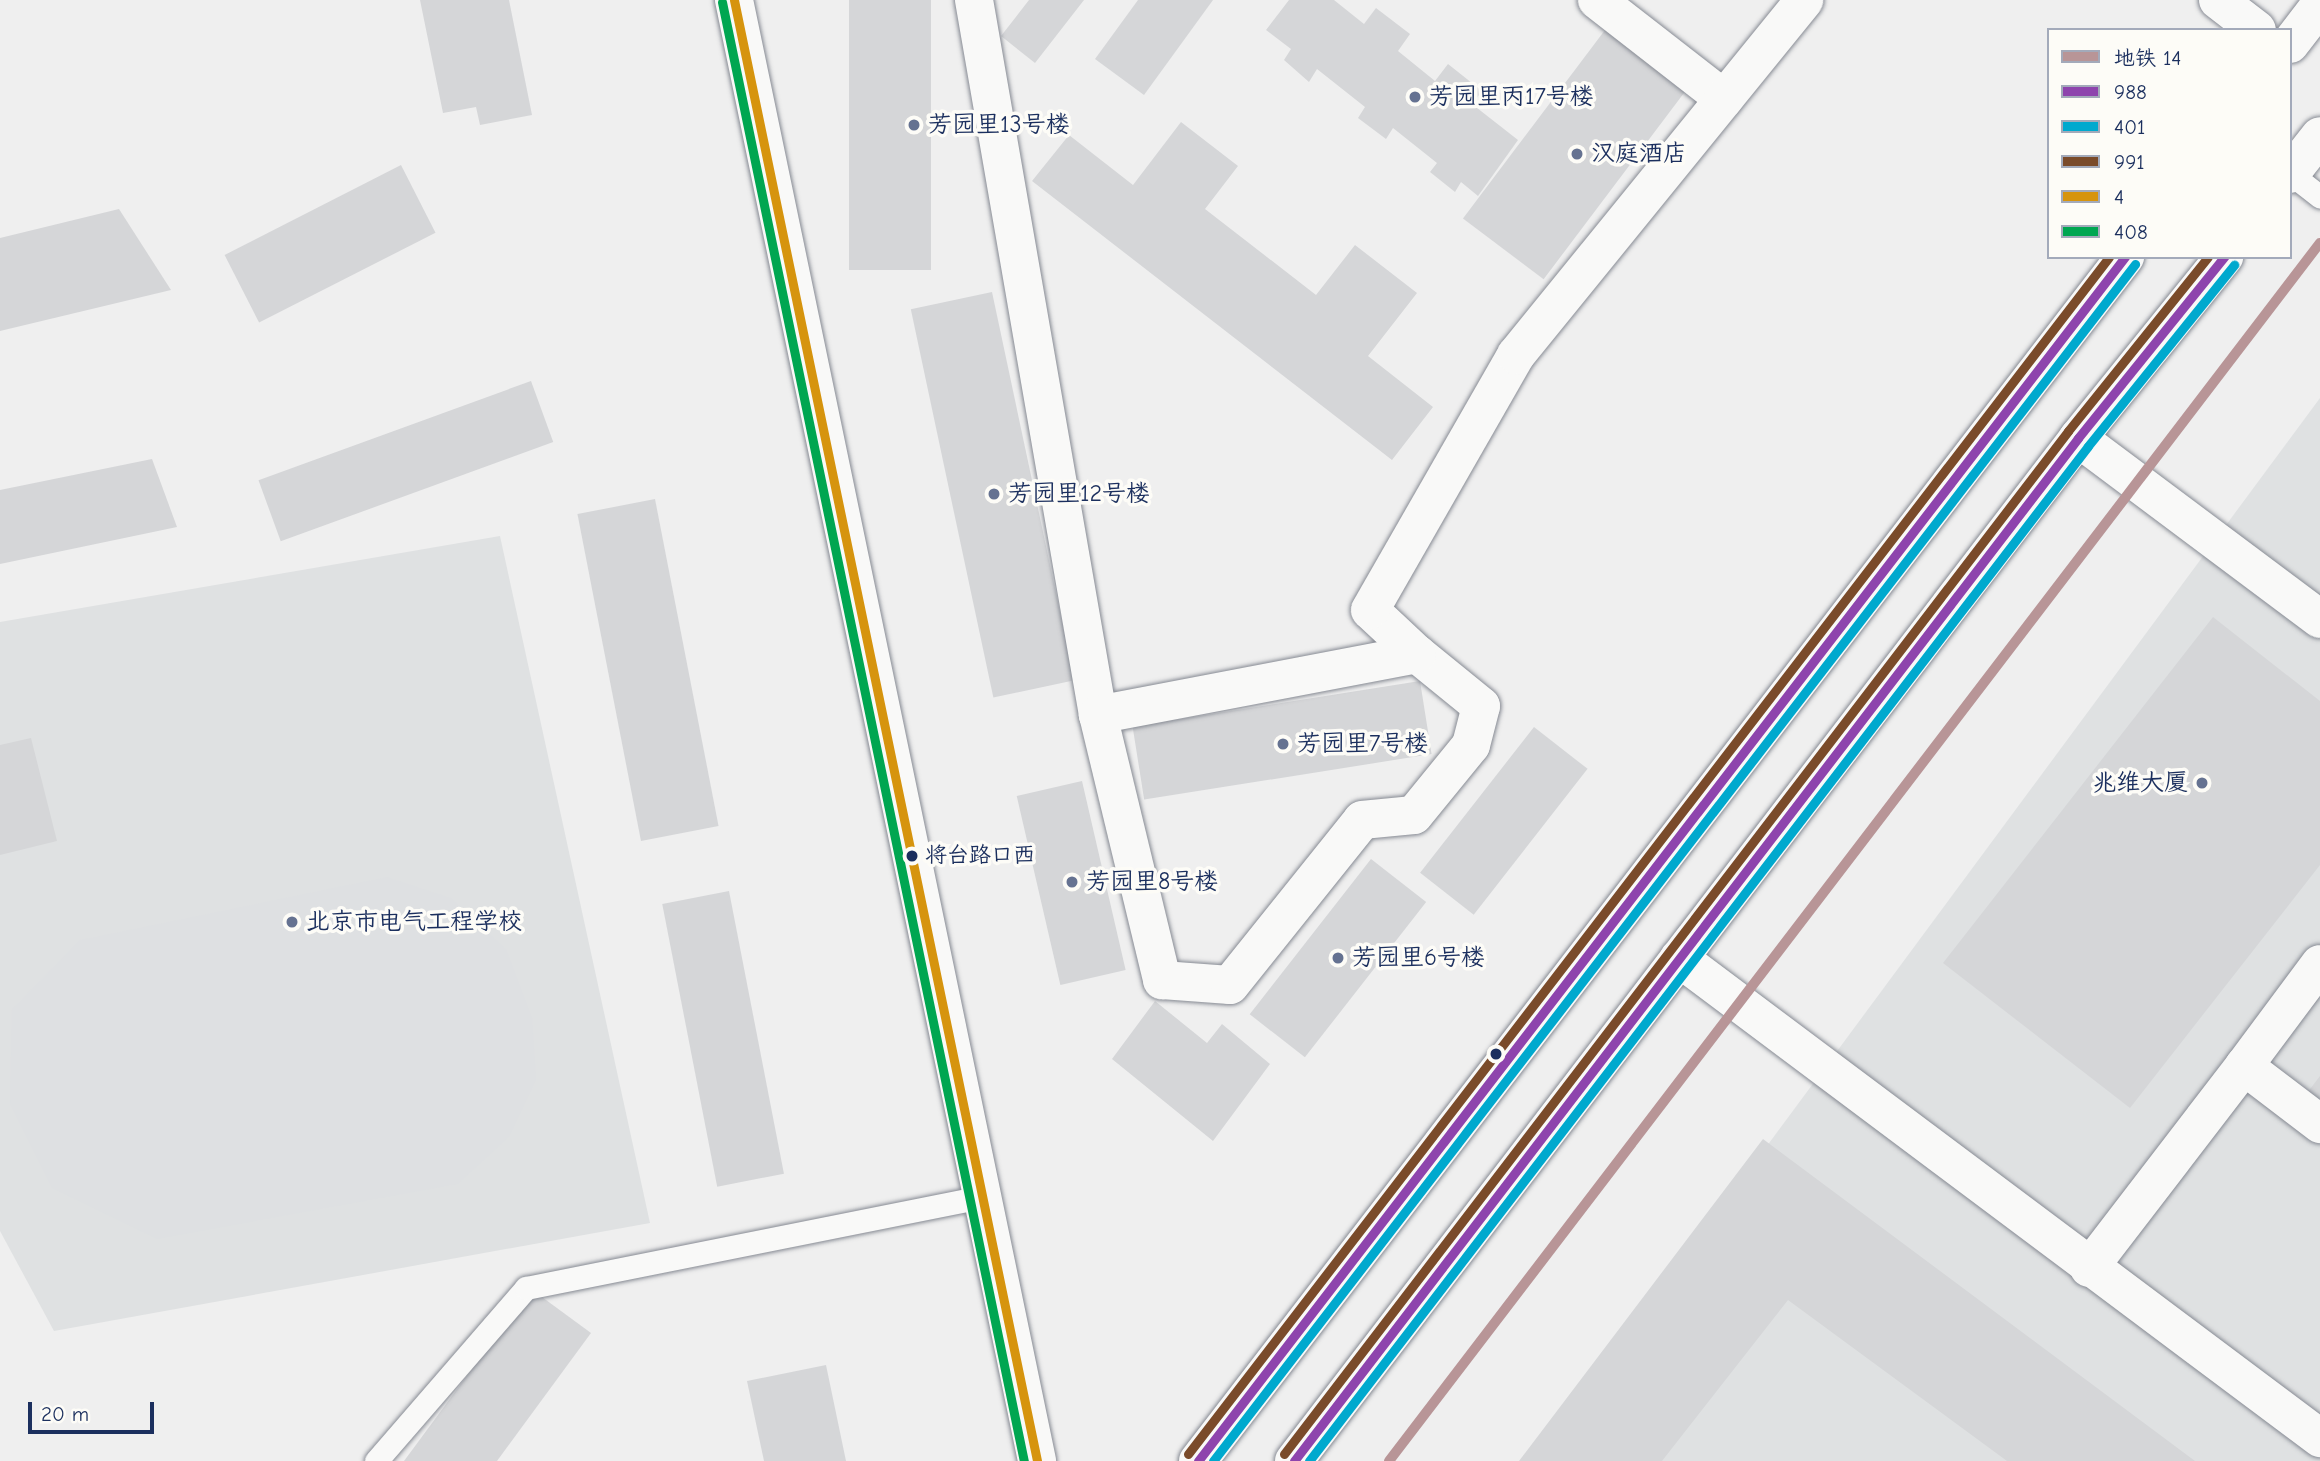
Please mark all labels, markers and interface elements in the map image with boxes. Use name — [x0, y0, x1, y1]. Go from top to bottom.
legend — [2047, 28, 2292, 259]
text: 地铁 14 — [2114, 46, 2181, 70]
text: 988 — [2114, 80, 2147, 104]
place label: 芳园里丙17号楼 — [1429, 83, 1594, 111]
marker: 芳园里丙17号楼 — [1407, 89, 1423, 105]
place label: 芳园里13号楼 — [928, 111, 1070, 139]
text: 401 — [2114, 115, 2145, 139]
marker: 芳园里13号楼 — [906, 117, 922, 133]
place label: 汉庭酒店 — [1591, 140, 1687, 168]
marker: 汉庭酒店 — [1569, 146, 1585, 162]
text: 991 — [2114, 150, 2145, 174]
text: 4 — [2114, 185, 2124, 209]
text: 408 — [2114, 220, 2148, 244]
place label: 芳园里12号楼 — [1008, 480, 1150, 508]
marker: 芳园里12号楼 — [986, 486, 1002, 502]
place label: 芳园里7号楼 — [1297, 730, 1428, 758]
marker: 芳园里7号楼 — [1275, 736, 1291, 752]
place label: 兆维大厦 — [2092, 769, 2188, 797]
marker: 兆维大厦 — [2194, 775, 2210, 791]
place label: 将台路口西 — [925, 843, 1035, 869]
marker: 将台路口西 — [905, 849, 919, 863]
place label: 芳园里8号楼 — [1086, 868, 1218, 896]
marker: 芳园里8号楼 — [1064, 874, 1080, 890]
place label: 北京市电气工程学校 — [306, 908, 522, 936]
marker: 北京市电气工程学校 — [284, 914, 300, 930]
place label: 芳园里6号楼 — [1352, 944, 1485, 972]
marker: 芳园里6号楼 — [1330, 950, 1346, 966]
unlabelled marker — [1489, 1047, 1503, 1061]
scale bar — [32, 1388, 158, 1432]
text: 20 m — [41, 1402, 89, 1426]

